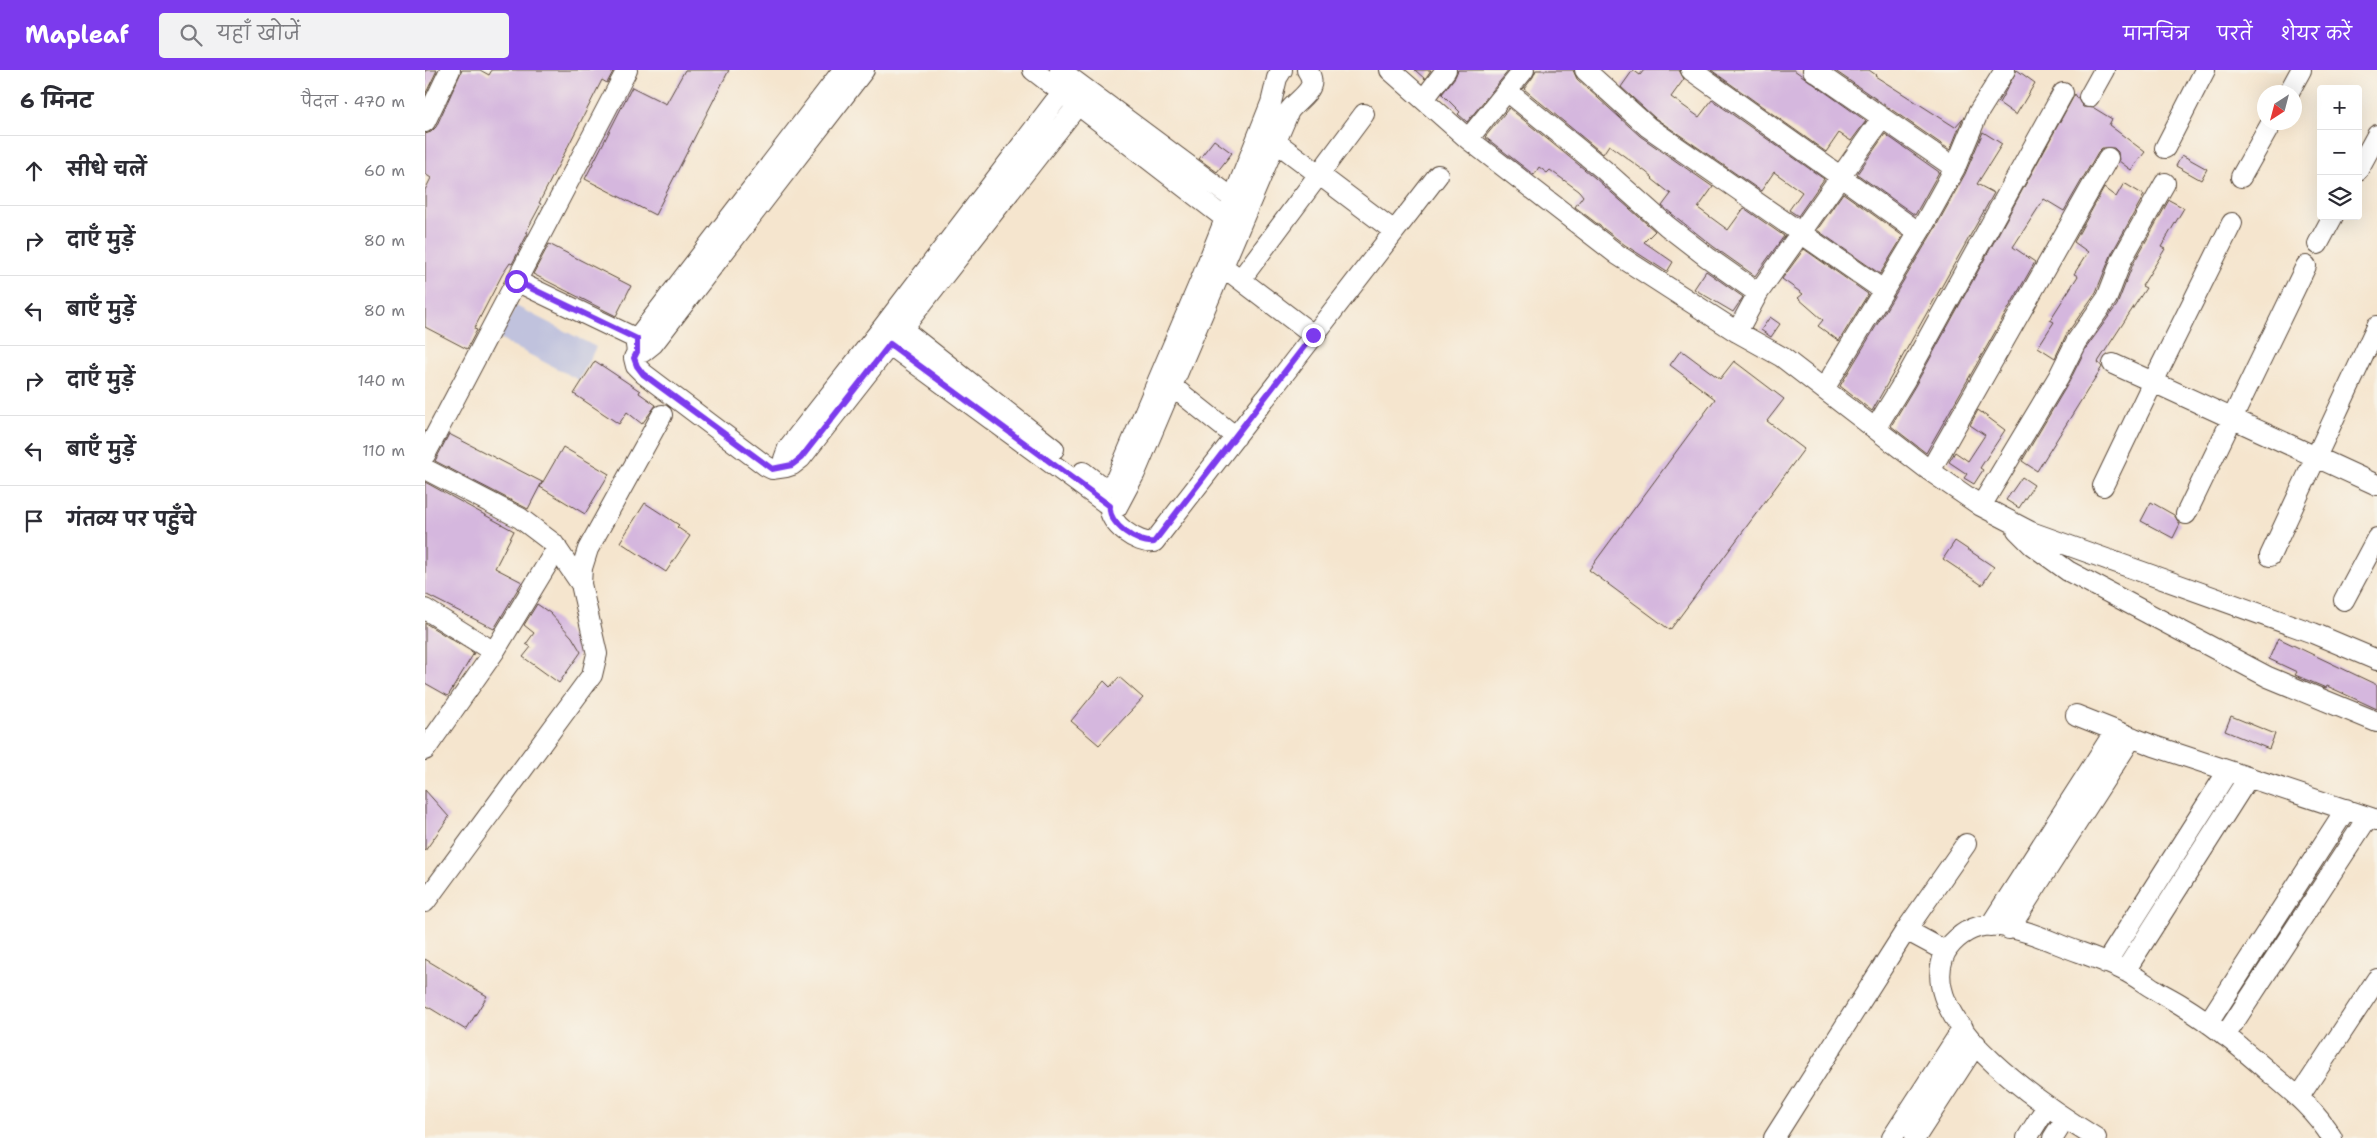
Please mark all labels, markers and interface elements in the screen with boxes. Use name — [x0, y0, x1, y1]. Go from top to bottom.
search box — [159, 13, 509, 58]
text: Mapleaf — [25, 19, 129, 51]
icon: search — [177, 21, 205, 49]
text: यहाँ खोजें — [217, 21, 300, 46]
text: मानचित्र — [2123, 22, 2189, 46]
text: परतें — [2217, 22, 2252, 46]
text: शेयर करें — [2280, 22, 2352, 46]
north arrow — [2257, 85, 2302, 130]
map controls — [2317, 85, 2362, 220]
button: + — [2317, 85, 2362, 130]
text: 6 मिनट — [20, 87, 93, 115]
text: पैदल · 470 m — [301, 91, 405, 112]
button: − — [2317, 130, 2362, 175]
icon: ahead — [20, 157, 48, 185]
text: सीधे चलें — [67, 157, 146, 182]
text: 60 m — [364, 160, 405, 181]
button: layers — [2317, 175, 2362, 220]
icon: right — [20, 227, 48, 255]
text: दाएँ मुड़ें — [67, 227, 135, 252]
text: 80 m — [364, 230, 405, 251]
route start — [505, 270, 528, 293]
icon: left — [20, 297, 48, 325]
text: बाएँ मुड़ें — [67, 297, 135, 322]
text: 80 m — [364, 300, 405, 321]
route end — [1302, 324, 1325, 347]
icon: right — [20, 367, 48, 395]
text: दाएँ मुड़ें — [67, 367, 135, 392]
text: 140 m — [358, 370, 405, 391]
icon: left — [20, 437, 48, 465]
text: बाएँ मुड़ें — [67, 437, 135, 462]
text: 110 m — [362, 440, 405, 461]
icon: arrive — [20, 507, 48, 535]
text: गंतव्य पर पहुँचे — [67, 507, 196, 532]

